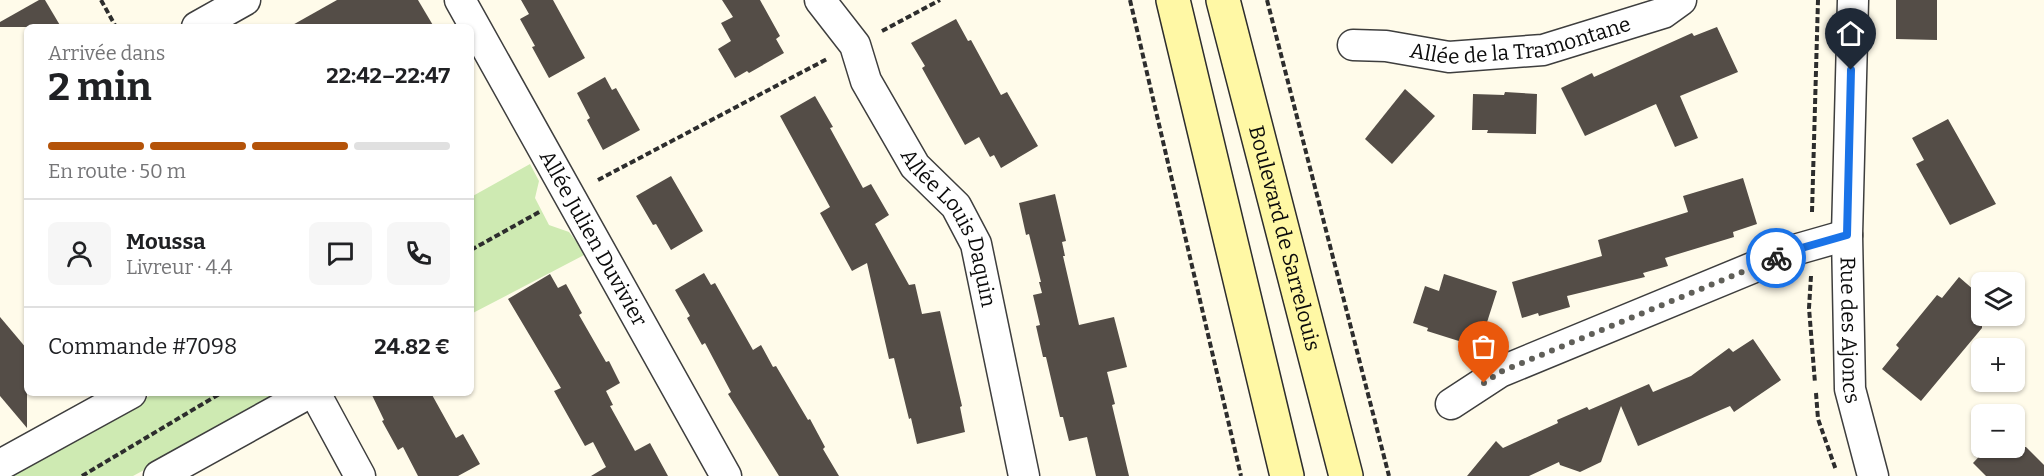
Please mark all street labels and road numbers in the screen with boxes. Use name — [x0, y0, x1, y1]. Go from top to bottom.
street label: Allée de la Tramontane — [1408, 11, 1634, 70]
street label: Boulevard de Sarrelouis — [1243, 123, 1326, 354]
street label: Allée Louis Daquin — [895, 144, 1002, 309]
street label: Allée Julien Duvivier — [534, 146, 653, 331]
street label: Rue des Ajoncs — [1834, 256, 1866, 406]

